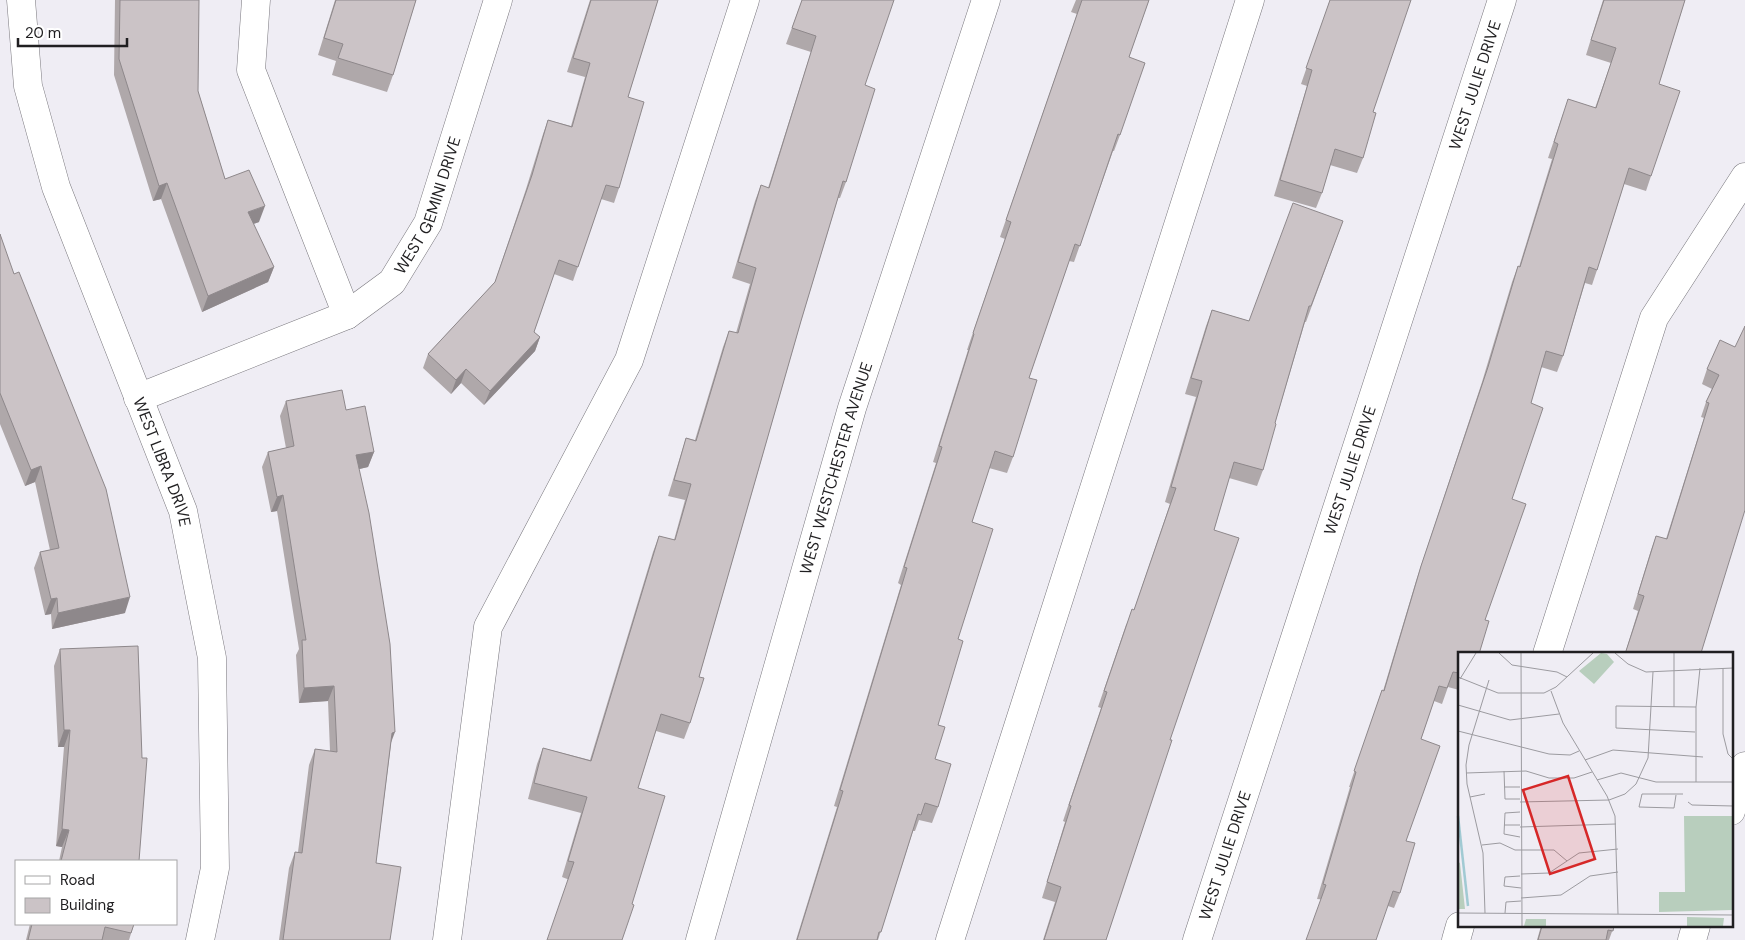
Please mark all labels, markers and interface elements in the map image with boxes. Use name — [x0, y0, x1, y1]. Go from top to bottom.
scale bar — [18, 15, 126, 47]
street label: WEST JULIE DRIVE — [1444, 18, 1506, 152]
text: 20 m — [25, 23, 61, 43]
street label: WEST GEMINI DRIVE — [389, 134, 466, 278]
street label: WEST WESTCHESTER AVENUE — [795, 359, 877, 577]
street label: WEST LIBRA DRIVE — [128, 394, 196, 528]
street label: WEST JULIE DRIVE — [1319, 403, 1381, 538]
inset map — [1458, 652, 1732, 928]
street label: WEST JULIE DRIVE — [1194, 788, 1256, 923]
legend — [15, 860, 178, 925]
text: Road — [60, 870, 95, 890]
text: Building — [60, 895, 115, 915]

